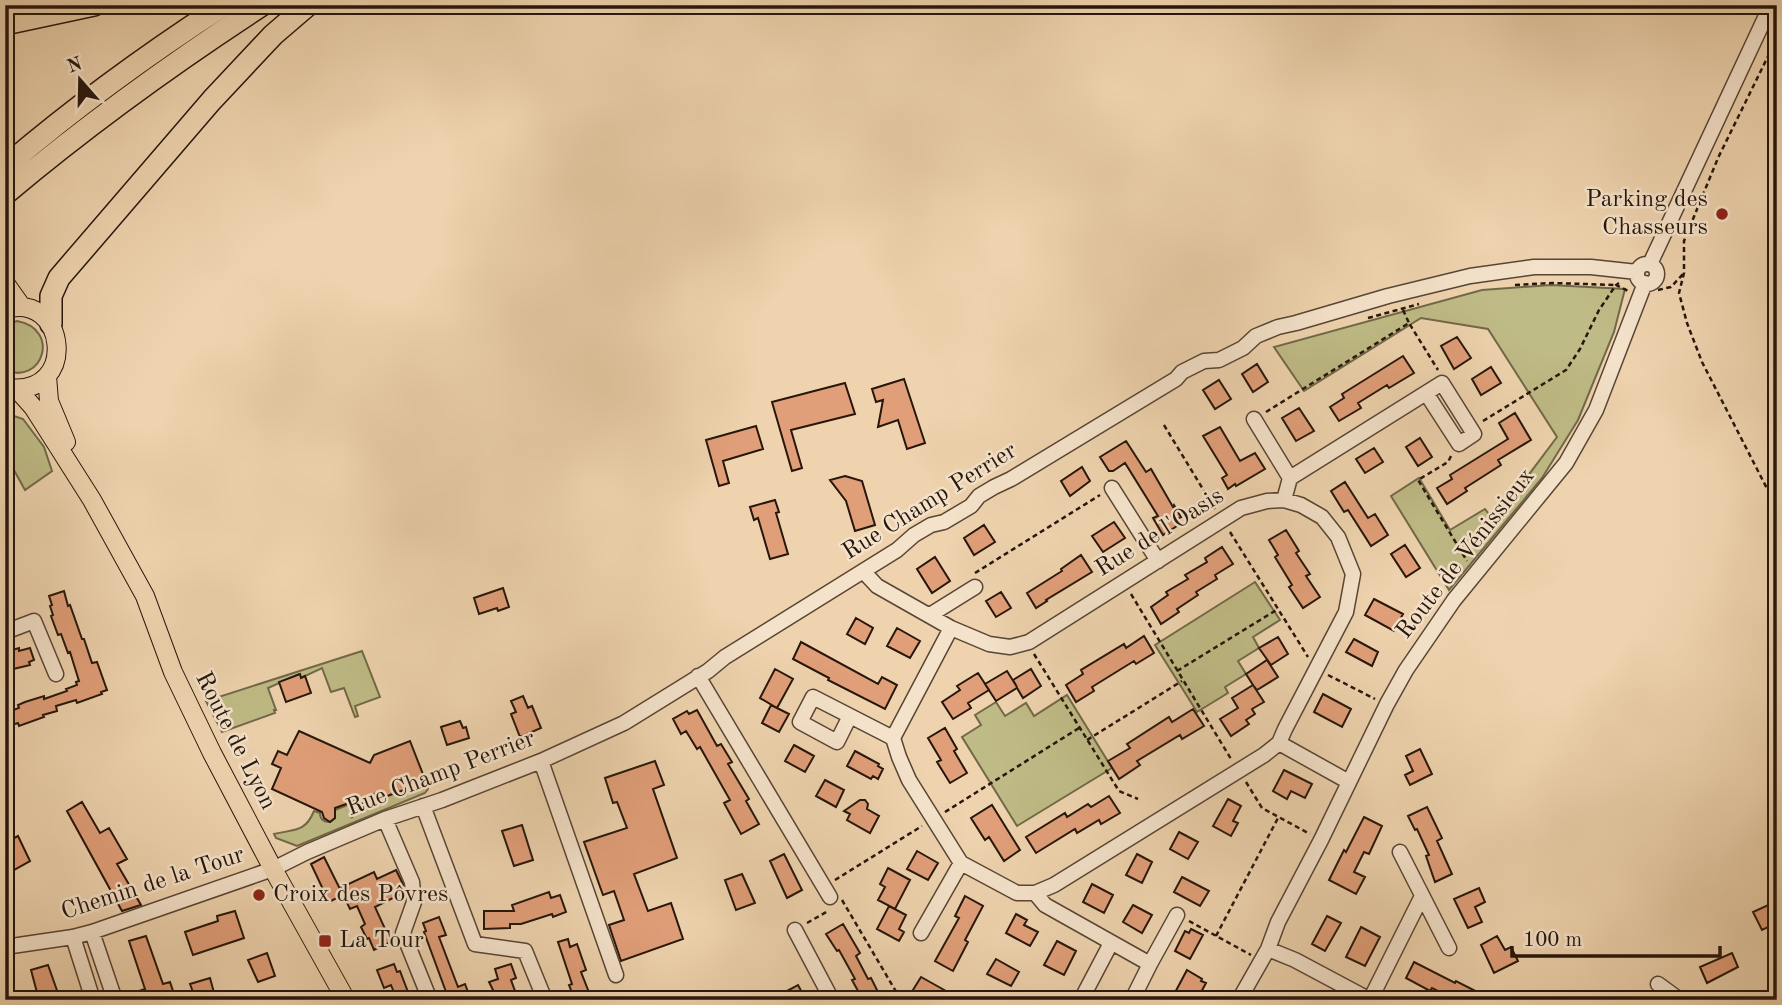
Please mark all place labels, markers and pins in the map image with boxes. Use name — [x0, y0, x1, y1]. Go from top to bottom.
place label: Parking des Chasseurs — [1585, 188, 1708, 240]
marker: Parking des Chasseurs — [1714, 206, 1730, 222]
place label: Croix des Pôvres — [273, 883, 448, 907]
marker: Croix des Pôvres — [251, 887, 267, 903]
place label: La Tour — [339, 929, 424, 953]
marker: La Tour — [317, 933, 333, 949]

